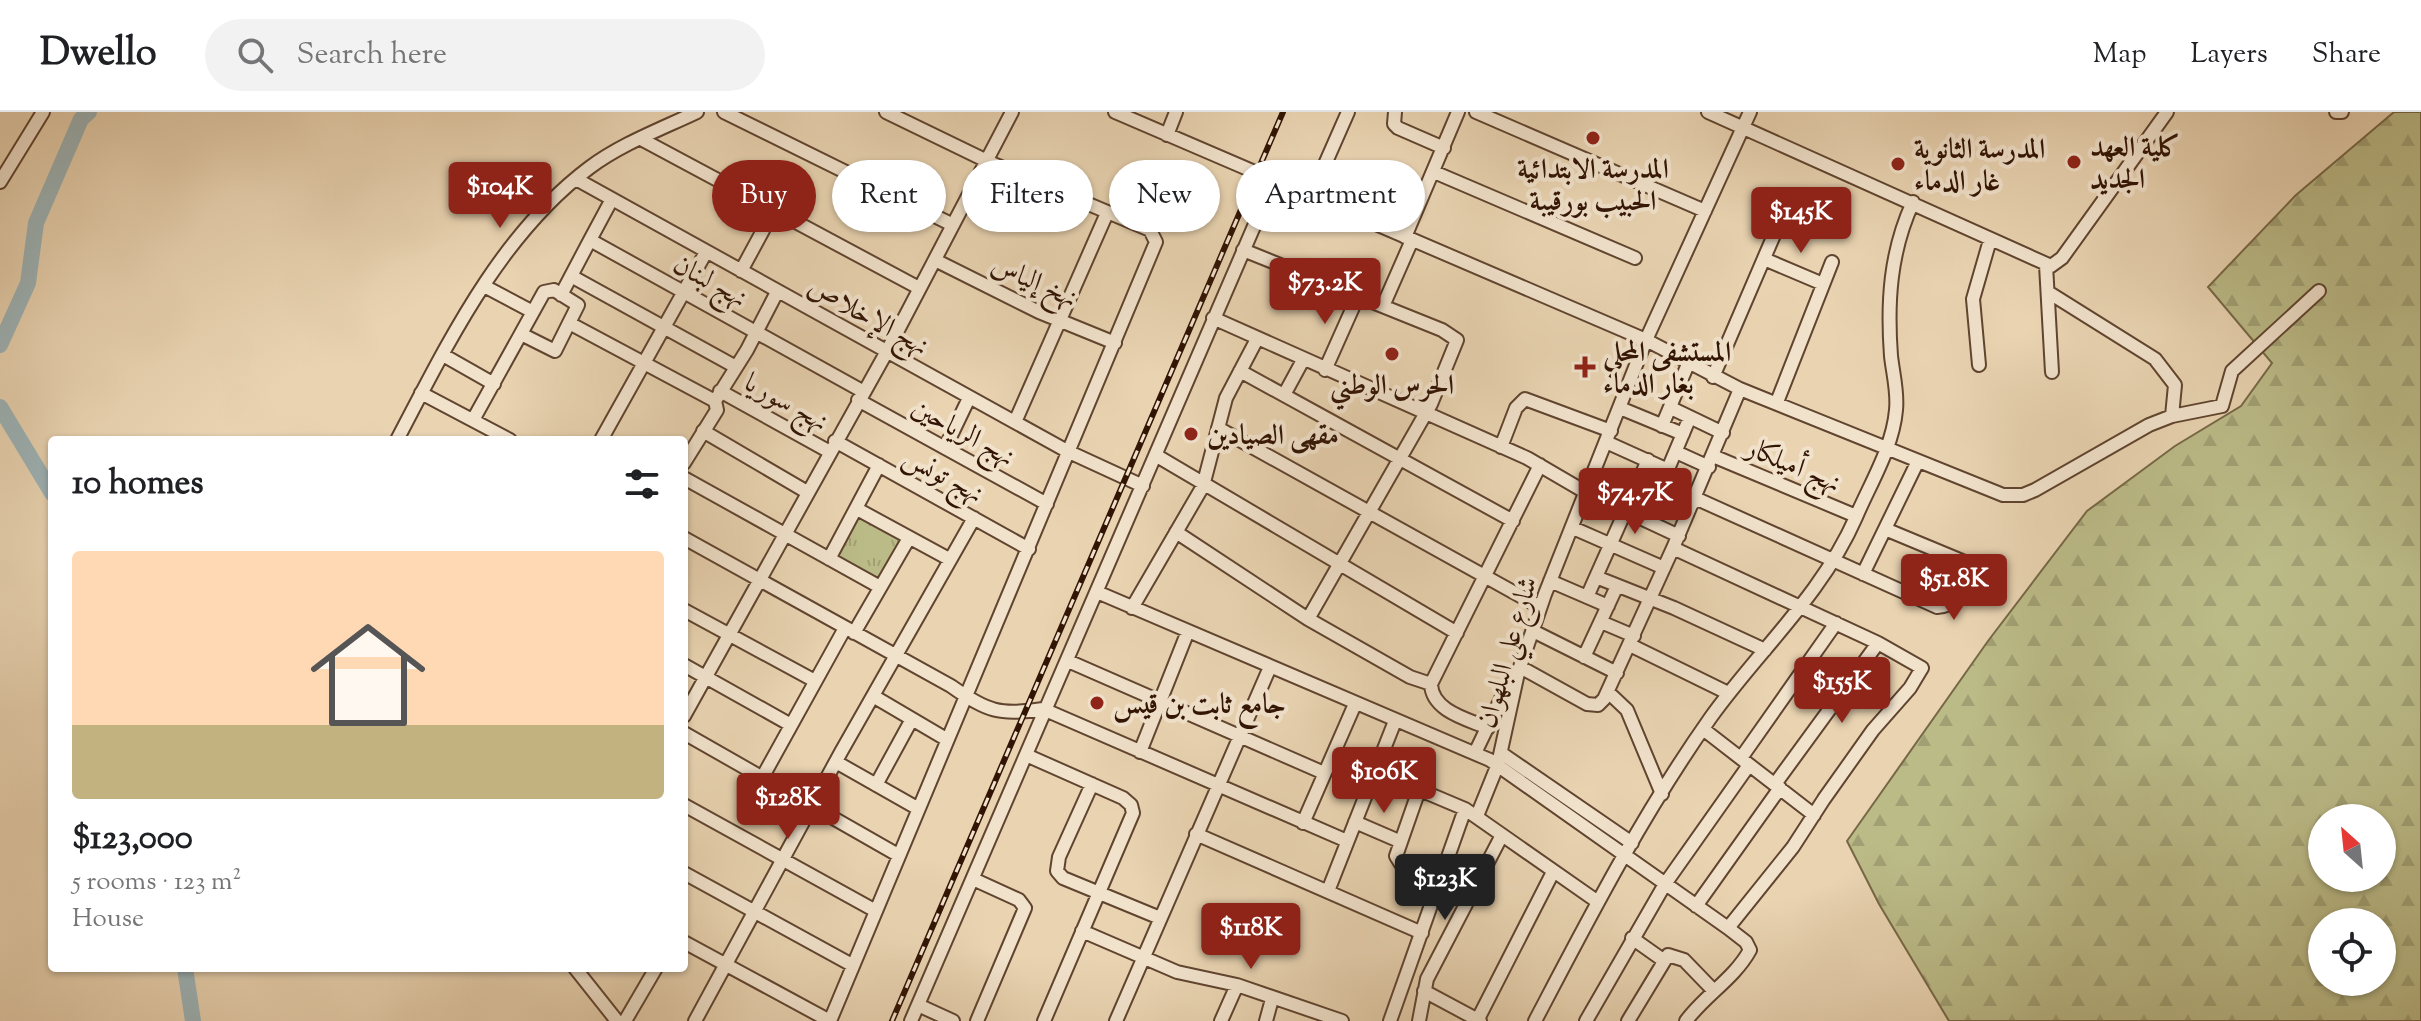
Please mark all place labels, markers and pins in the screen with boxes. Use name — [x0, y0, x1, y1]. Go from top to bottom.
marker: المدرسة الابتدائية الحبيب بورقيبة — [1584, 129, 1602, 147]
place label: كلية العهد الجديد — [2090, 129, 2181, 201]
place label: المدرسة الثانوية غار الدماء — [1914, 131, 2045, 203]
place label: المدرسة الابتدائية الحبيب بورقيبة — [1517, 151, 1669, 223]
marker: كلية العهد الجديد — [2065, 153, 2083, 171]
marker: المدرسة الثانوية غار الدماء — [1889, 155, 1907, 173]
pin: $104K — [444, 162, 556, 230]
pin: $145K — [1745, 187, 1857, 255]
pin: $73.2K — [1260, 258, 1390, 326]
place label: المستشفى المحلي بغار الدماء — [1602, 334, 1731, 406]
marker: الحرس الوطني — [1383, 345, 1401, 363]
marker: المستشفى المحلي بغار الدماء — [1574, 356, 1596, 378]
place label: الحرس الوطني — [1330, 367, 1454, 411]
place label: مقهى الصيادين — [1207, 417, 1339, 457]
marker: مقهى الصيادين — [1182, 425, 1200, 443]
pin: $74.7K — [1570, 468, 1700, 536]
pin: $51.8K — [1889, 554, 2019, 622]
pin: $155K — [1786, 657, 1898, 725]
place label: جامع ثابت بن قیس — [1113, 686, 1286, 730]
marker: جامع ثابت بن قیس — [1088, 694, 1106, 712]
pin: $106K — [1328, 747, 1440, 815]
pin: $128K — [732, 773, 844, 841]
pin: $123K — [1389, 854, 1501, 922]
pin: $118K — [1195, 903, 1307, 971]

